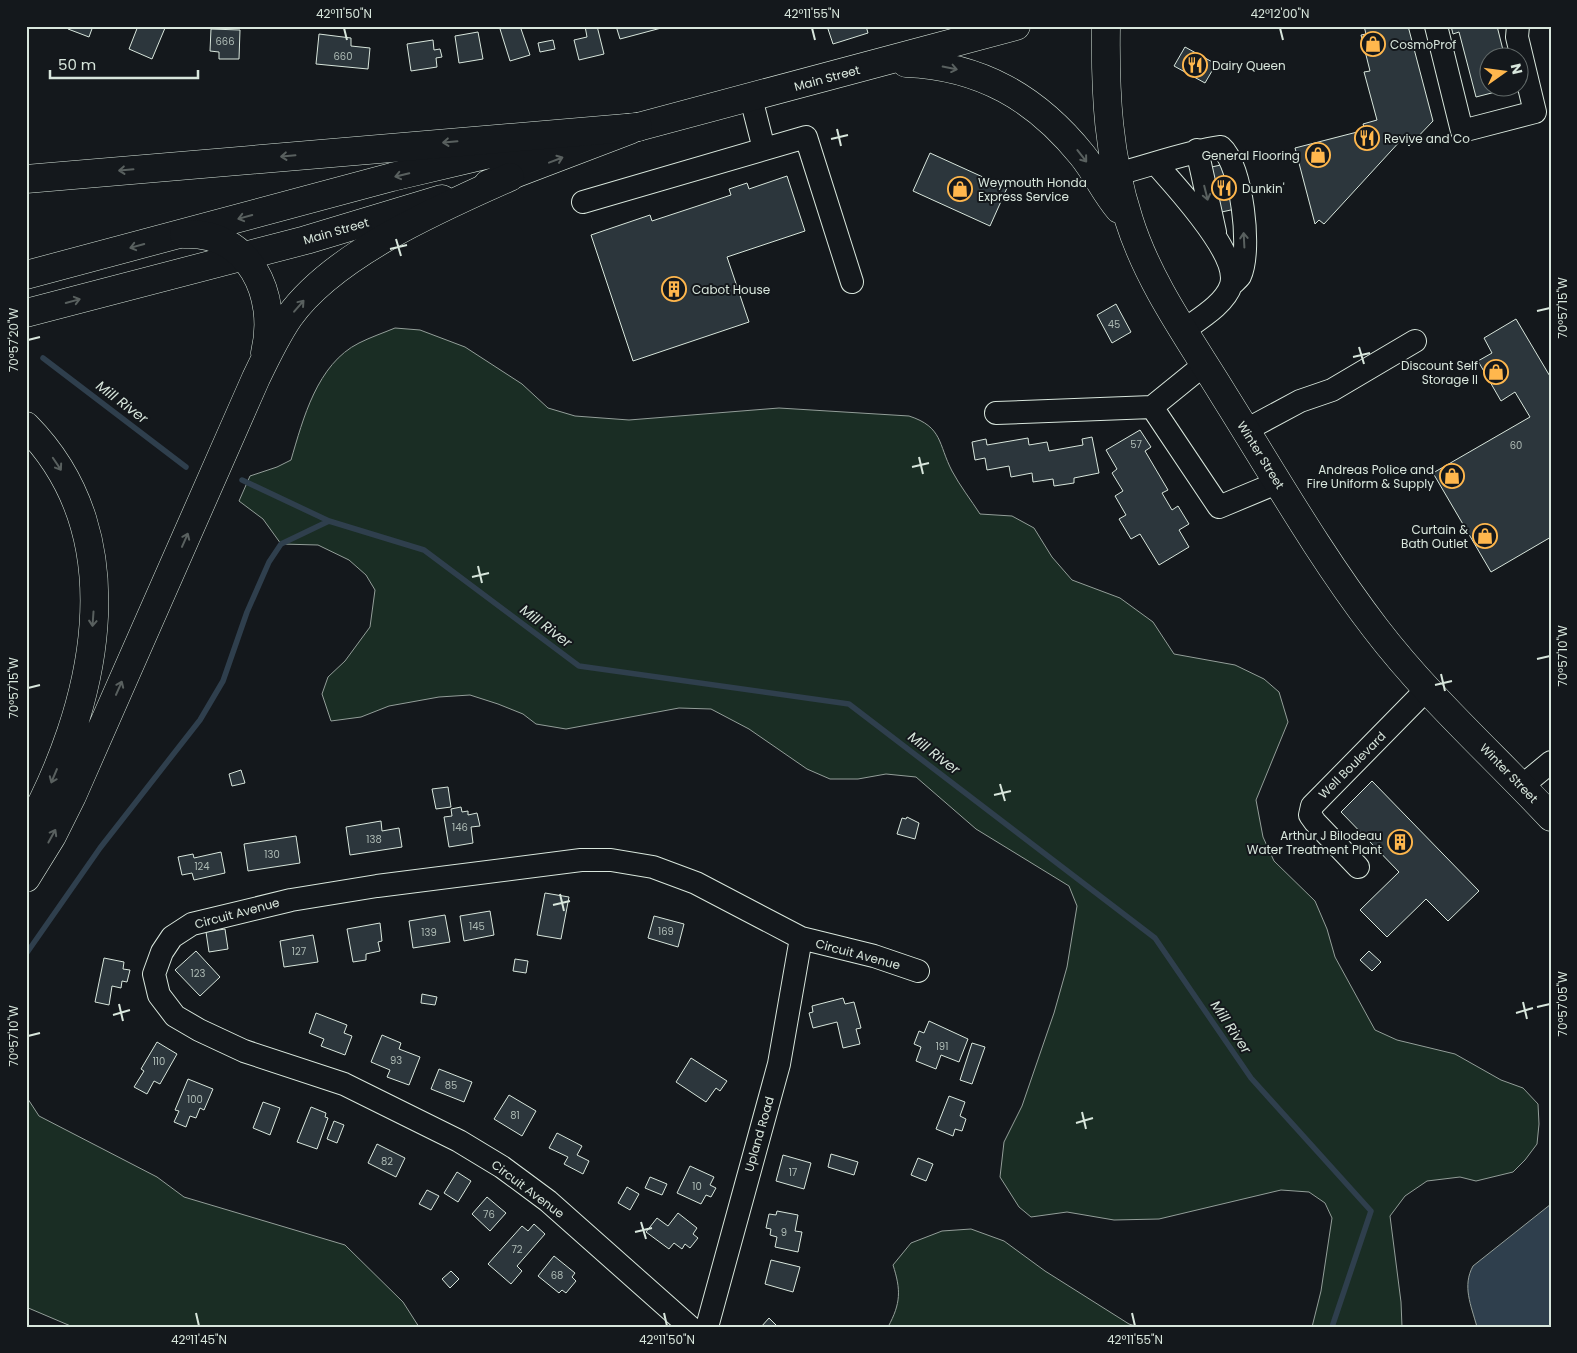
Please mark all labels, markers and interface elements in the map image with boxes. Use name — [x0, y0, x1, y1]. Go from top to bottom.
text: 42°11'50"N — [316, 5, 372, 22]
text: 42°11'55"N — [784, 5, 840, 22]
text: 42°12'00"N — [1250, 5, 1310, 22]
shop icon: CosmoProf — [1360, 31, 1386, 57]
house number: 666 — [215, 34, 235, 49]
place label: CosmoProf — [1390, 36, 1456, 53]
scale bar — [50, 48, 198, 80]
north arrow — [1480, 48, 1530, 98]
house number: 660 — [334, 49, 352, 64]
restaurant icon: Dairy Queen — [1182, 52, 1208, 78]
text: 50 m — [58, 54, 96, 75]
place label: Dairy Queen — [1212, 57, 1286, 74]
street label: Main Street — [792, 61, 862, 95]
text: N — [1506, 61, 1528, 76]
one-way arrow — [941, 64, 957, 74]
restaurant icon: Revive and Co — [1354, 125, 1380, 151]
place label: Revive and Co — [1384, 130, 1470, 147]
one-way arrow — [442, 138, 458, 147]
shop icon: General Flooring — [1305, 142, 1331, 168]
place label: General Flooring — [1202, 147, 1300, 164]
one-way arrow — [1077, 149, 1088, 162]
one-way arrow — [280, 151, 296, 161]
one-way arrow — [548, 154, 563, 163]
one-way arrow — [118, 165, 134, 175]
one-way arrow — [394, 171, 410, 180]
place label: Weymouth Honda Express Service — [978, 174, 1087, 205]
restaurant icon: Dunkin' — [1211, 175, 1237, 201]
shop icon: Weymouth Honda Express Service — [947, 176, 973, 202]
place label: Dunkin' — [1242, 180, 1285, 197]
one-way arrow — [1202, 185, 1212, 201]
one-way arrow — [237, 213, 253, 222]
street label: Main Street — [301, 214, 371, 248]
one-way arrow — [1239, 232, 1248, 248]
one-way arrow — [129, 242, 145, 251]
building icon: Cabot House — [661, 276, 687, 302]
text: 70°57'15"W — [1554, 277, 1571, 339]
place label: Cabot House — [692, 281, 770, 298]
one-way arrow — [65, 296, 81, 305]
one-way arrow — [293, 299, 304, 312]
text: 70°57'20"W — [5, 307, 22, 372]
house number: 45 — [1108, 317, 1120, 332]
place label: Discount Self Storage II — [1401, 357, 1478, 388]
shop icon: Discount Self Storage II — [1483, 359, 1509, 385]
water label: Mill River — [92, 376, 153, 429]
street label: Winter Street — [1233, 418, 1289, 492]
house number: 57 — [1130, 437, 1142, 452]
house number: 60 — [1510, 438, 1522, 453]
one-way arrow — [52, 456, 62, 470]
place label: Andreas Police and Fire Uniform & Supply — [1307, 461, 1434, 492]
shop icon: Andreas Police and Fire Uniform & Supply — [1439, 463, 1465, 489]
place label: Curtain & Bath Outlet — [1401, 521, 1468, 552]
shop icon: Curtain & Bath Outlet — [1472, 523, 1498, 549]
one-way arrow — [180, 533, 190, 548]
water label: Mill River — [516, 600, 577, 653]
one-way arrow — [89, 610, 98, 626]
text: 70°57'10"W — [1554, 625, 1571, 687]
text: 70°57'15"W — [5, 657, 22, 719]
one-way arrow — [115, 681, 125, 696]
water label: Mill River — [904, 727, 965, 780]
street label: Well Boulevard — [1315, 728, 1389, 802]
street label: Winter Street — [1476, 739, 1542, 807]
one-way arrow — [49, 768, 59, 783]
house number: 146 — [452, 820, 468, 835]
place label: Arthur J Bilodeau Water Treatment Plant — [1247, 827, 1382, 858]
one-way arrow — [47, 829, 57, 844]
building icon: Arthur J Bilodeau Water Treatment Plant — [1387, 829, 1413, 855]
house number: 138 — [366, 832, 382, 847]
house number: 130 — [264, 847, 280, 862]
house number: 124 — [194, 859, 210, 874]
street label: Circuit Avenue — [193, 893, 281, 933]
house number: 145 — [469, 919, 485, 934]
house number: 169 — [658, 924, 674, 939]
house number: 139 — [421, 925, 437, 940]
street label: Circuit Avenue — [814, 934, 902, 974]
house number: 127 — [292, 944, 307, 959]
house number: 123 — [191, 966, 206, 981]
text: 70°57'05"W — [1554, 971, 1571, 1037]
water label: Mill River — [1206, 996, 1257, 1058]
text: 70°57'10"W — [5, 1005, 22, 1067]
house number: 191 — [936, 1039, 948, 1054]
house number: 93 — [390, 1053, 402, 1068]
house number: 110 — [153, 1054, 165, 1069]
house number: 85 — [445, 1078, 457, 1093]
house number: 100 — [187, 1092, 203, 1107]
street label: Upland Road — [740, 1094, 778, 1174]
house number: 81 — [510, 1108, 520, 1123]
house number: 82 — [381, 1154, 393, 1169]
street label: Circuit Avenue — [488, 1156, 568, 1222]
house number: 17 — [789, 1165, 798, 1180]
house number: 10 — [692, 1179, 702, 1194]
house number: 76 — [483, 1207, 495, 1222]
house number: 9 — [781, 1225, 787, 1240]
house number: 72 — [511, 1242, 523, 1257]
house number: 68 — [551, 1268, 563, 1283]
text: 42°11'45"N — [171, 1331, 227, 1348]
text: 42°11'50"N — [639, 1331, 695, 1348]
text: 42°11'55"N — [1107, 1331, 1163, 1348]

